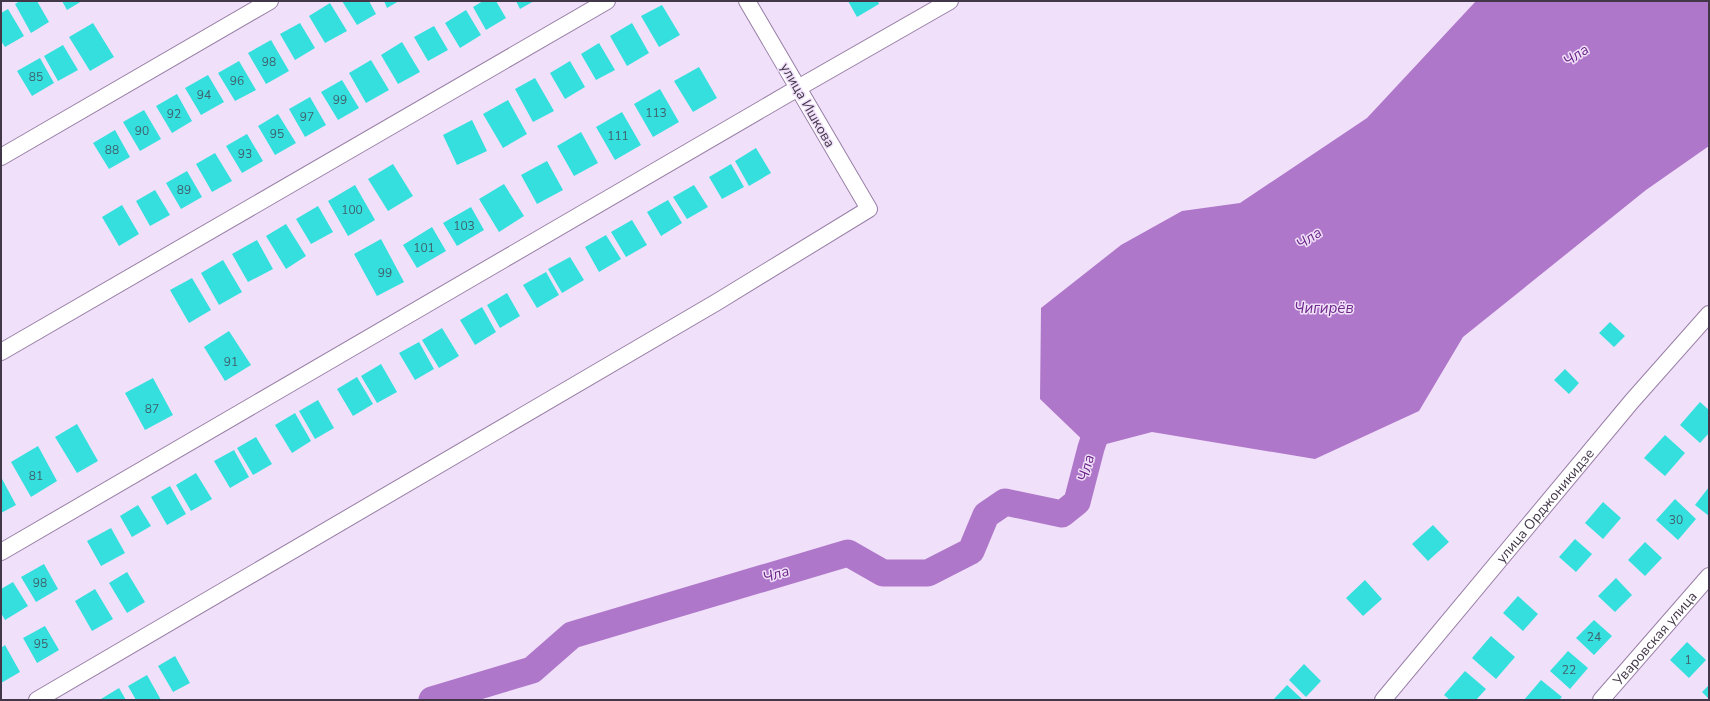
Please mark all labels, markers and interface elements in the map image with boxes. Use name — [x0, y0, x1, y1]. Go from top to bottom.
water label: Чла — [1559, 39, 1593, 71]
house number: 98 — [262, 54, 276, 70]
street label: улица Ишкова — [776, 59, 839, 151]
house number: 85 — [29, 69, 43, 85]
house number: 96 — [230, 73, 244, 89]
house number: 94 — [197, 87, 211, 103]
house number: 99 — [333, 92, 347, 108]
house number: 113 — [645, 105, 667, 121]
house number: 92 — [167, 106, 181, 122]
house number: 97 — [300, 109, 314, 125]
house number: 90 — [135, 123, 149, 139]
house number: 95 — [270, 126, 284, 142]
house number: 111 — [607, 128, 629, 144]
house number: 88 — [105, 142, 119, 158]
house number: 93 — [238, 146, 252, 162]
house number: 89 — [177, 182, 191, 198]
house number: 100 — [341, 202, 363, 218]
house number: 103 — [453, 218, 475, 234]
water label: Чла — [1292, 222, 1326, 254]
house number: 101 — [413, 240, 435, 256]
house number: 99 — [378, 265, 392, 281]
water label: Чигирёв — [1294, 298, 1354, 318]
house number: 91 — [224, 354, 238, 370]
house number: 87 — [145, 401, 159, 417]
street label: улица Орджоникидзе — [1492, 445, 1599, 567]
water label: Чла — [1073, 453, 1099, 483]
house number: 81 — [29, 468, 43, 484]
house number: 30 — [1669, 512, 1683, 528]
water label: Чла — [760, 561, 792, 587]
house number: 98 — [33, 575, 47, 591]
street label: Уваровская улица — [1608, 587, 1702, 690]
house number: 24 — [1587, 629, 1601, 645]
house number: 95 — [34, 636, 48, 652]
house number: 1 — [1684, 652, 1692, 668]
house number: 22 — [1562, 662, 1576, 678]

